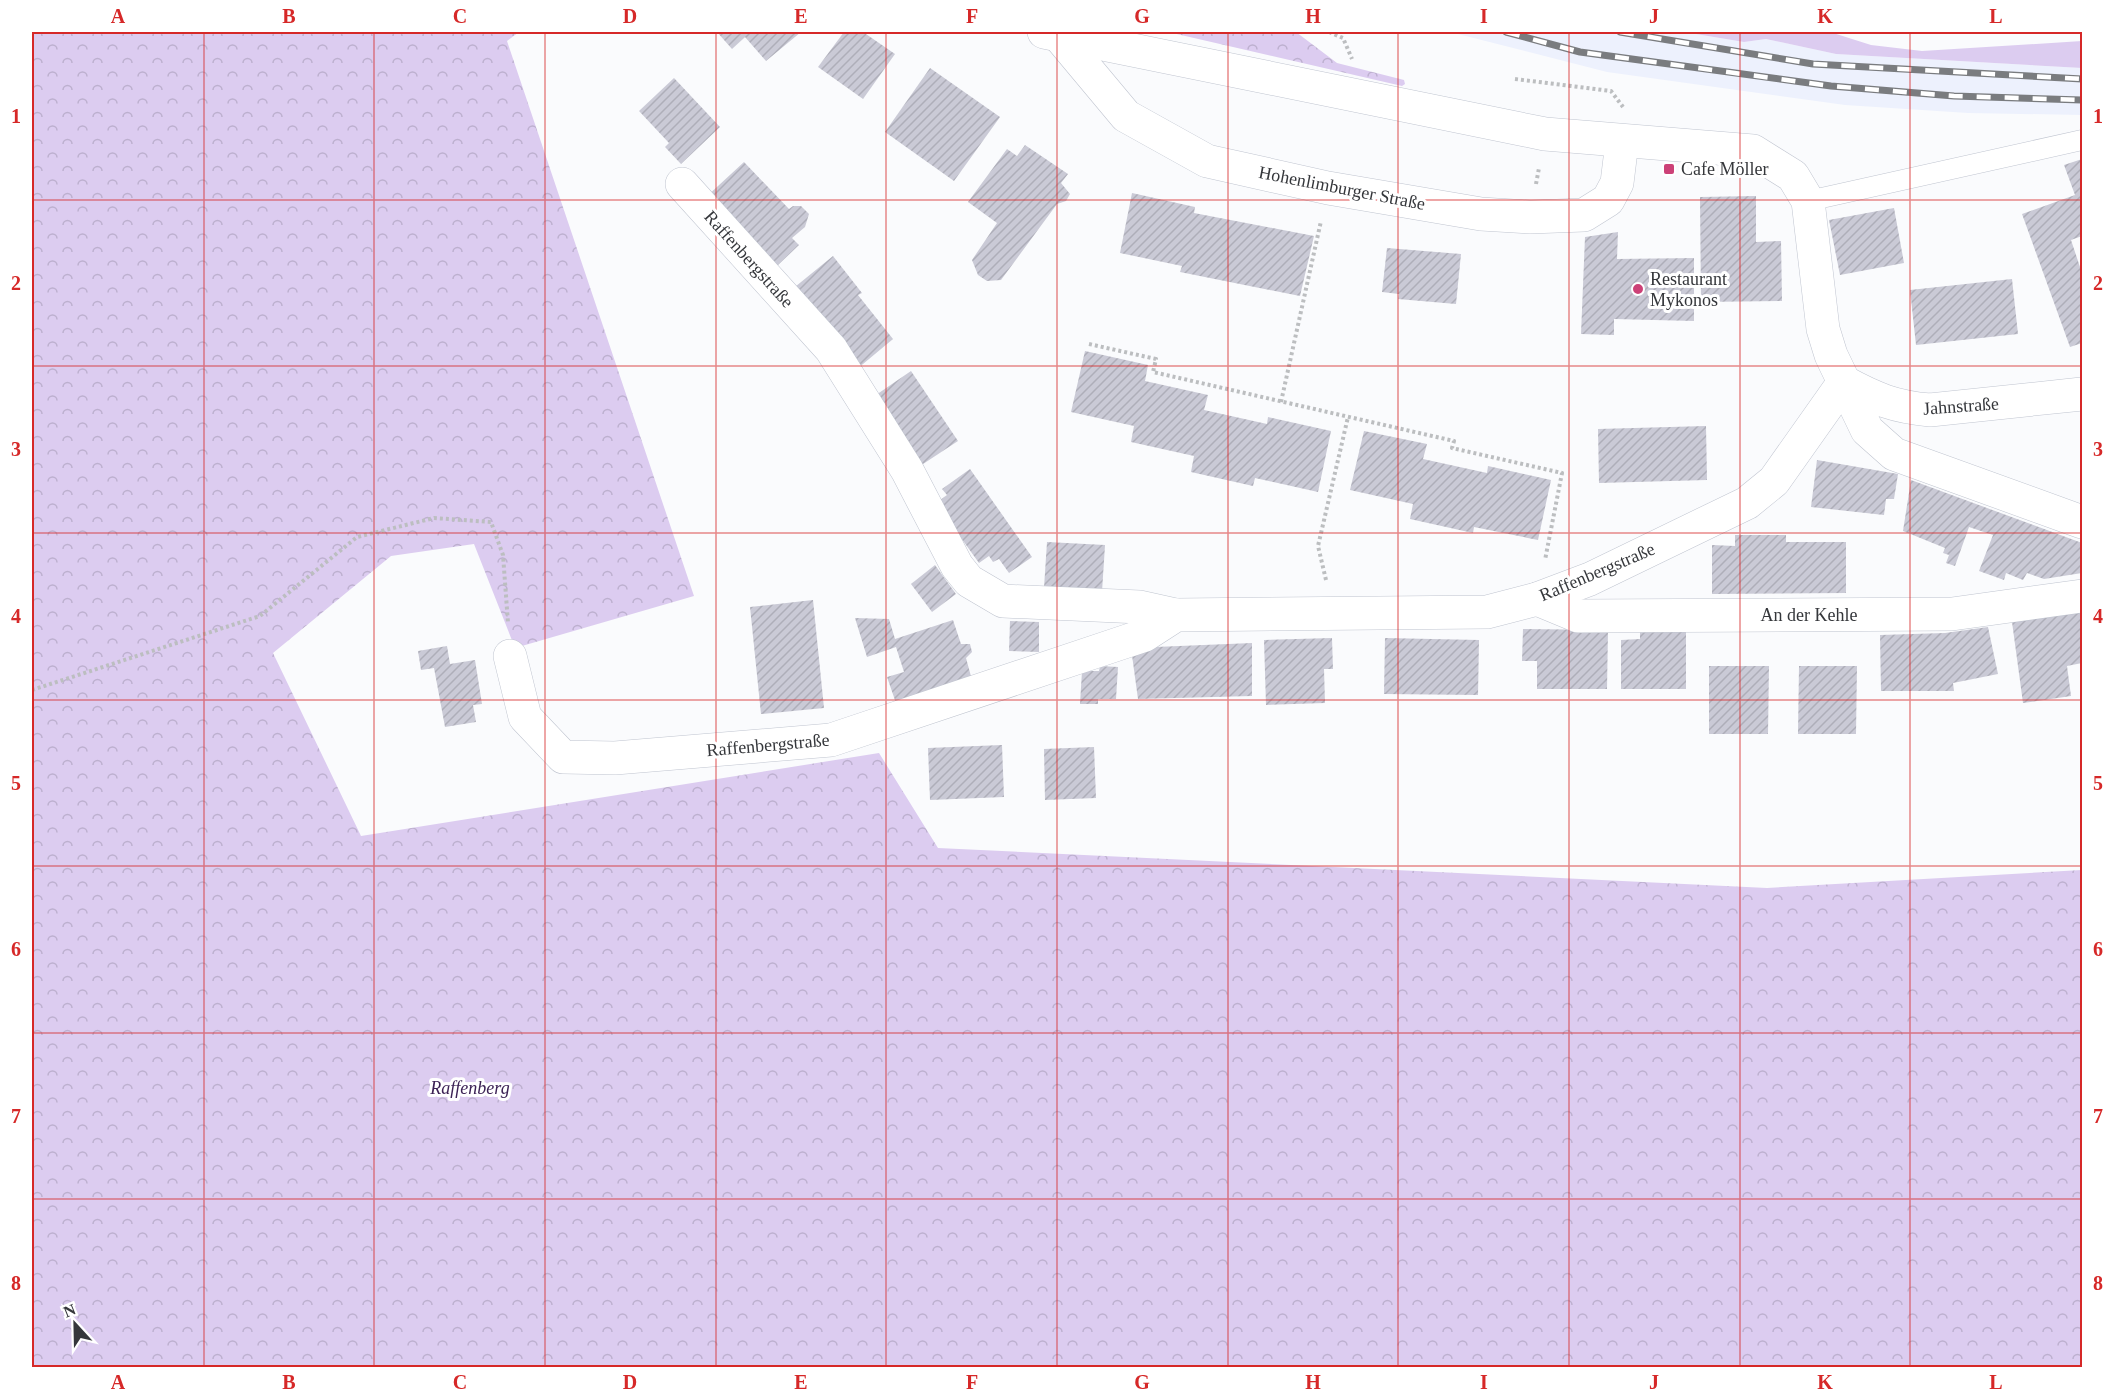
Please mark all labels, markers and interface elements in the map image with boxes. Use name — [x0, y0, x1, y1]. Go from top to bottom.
text: A — [111, 5, 126, 27]
text: B — [282, 5, 296, 27]
text: C — [453, 5, 467, 27]
text: D — [623, 5, 637, 27]
text: E — [794, 5, 808, 27]
text: F — [966, 5, 978, 27]
text: G — [1134, 5, 1150, 27]
text: H — [1305, 5, 1321, 27]
text: I — [1480, 5, 1488, 27]
text: J — [1649, 5, 1659, 27]
text: K — [1817, 5, 1833, 27]
text: L — [1989, 5, 2003, 27]
text: 1 — [11, 105, 21, 127]
text: 1 — [2093, 105, 2103, 127]
place label: Cafe Möller — [1681, 159, 1768, 179]
street label: Hohenlimburger Straße — [1257, 162, 1427, 214]
marker: Cafe Möller — [1662, 162, 1676, 176]
street label: Raffenbergstraße — [700, 206, 798, 312]
place label: Restaurant Mykonos — [1650, 269, 1727, 310]
text: 2 — [11, 272, 21, 294]
text: 2 — [2093, 272, 2103, 294]
marker: Restaurant Mykonos — [1631, 282, 1645, 296]
street label: Jahnstraße — [1922, 393, 2000, 419]
text: 3 — [11, 438, 21, 460]
text: 3 — [2093, 438, 2103, 460]
street label: Raffenbergstraße — [1536, 539, 1658, 605]
text: 4 — [11, 605, 21, 627]
street label: An der Kehle — [1761, 605, 1857, 625]
text: 4 — [2093, 605, 2103, 627]
street label: Raffenbergstraße — [706, 730, 830, 760]
text: 5 — [11, 772, 21, 794]
text: 5 — [2093, 772, 2103, 794]
text: 6 — [11, 938, 21, 960]
text: 6 — [2093, 938, 2103, 960]
park label: Raffenberg — [429, 1078, 510, 1098]
text: 7 — [11, 1105, 21, 1127]
text: 7 — [2093, 1105, 2103, 1127]
text: 8 — [11, 1272, 21, 1294]
text: 8 — [2093, 1272, 2103, 1294]
north arrow — [45, 1294, 105, 1354]
text: N — [61, 1300, 79, 1321]
text: A — [111, 1371, 126, 1393]
text: B — [282, 1371, 296, 1393]
text: C — [453, 1371, 467, 1393]
text: D — [623, 1371, 637, 1393]
text: E — [794, 1371, 808, 1393]
text: F — [966, 1371, 978, 1393]
text: G — [1134, 1371, 1150, 1393]
text: H — [1305, 1371, 1321, 1393]
text: I — [1480, 1371, 1488, 1393]
text: J — [1649, 1371, 1659, 1393]
text: K — [1817, 1371, 1833, 1393]
text: L — [1989, 1371, 2003, 1393]

